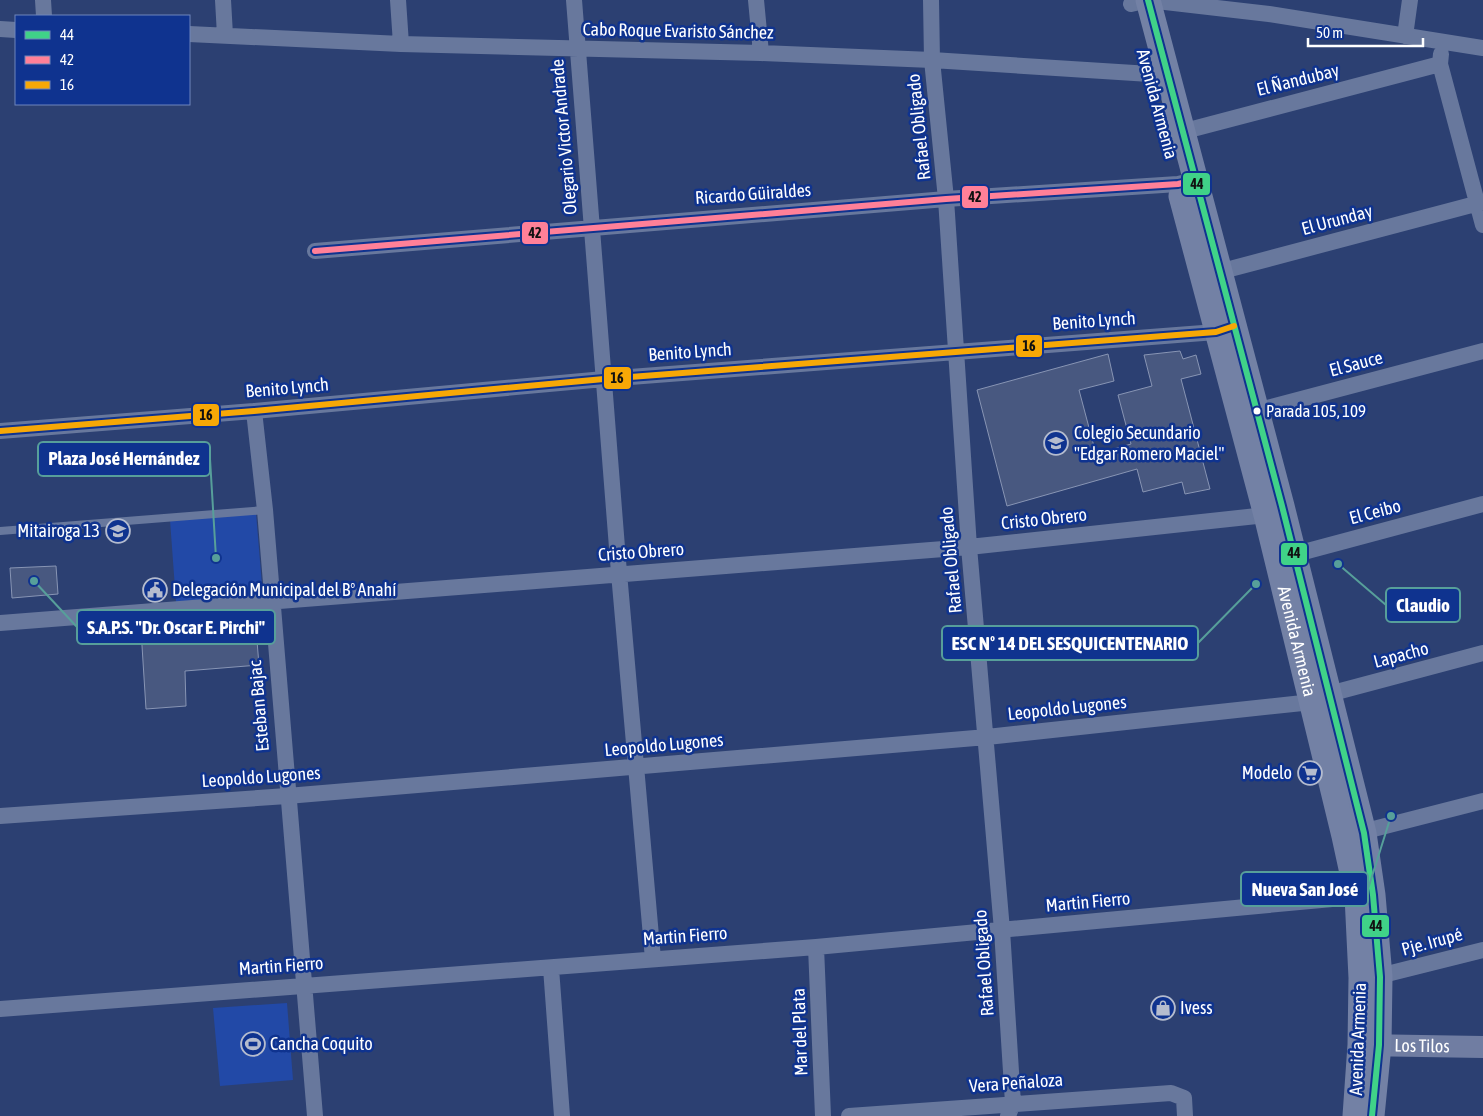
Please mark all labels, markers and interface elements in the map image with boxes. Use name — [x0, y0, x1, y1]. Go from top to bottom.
legend — [15, 15, 190, 105]
scale bar — [1308, 15, 1423, 47]
street label: Cabo Roque Evaristo Sánchez — [582, 18, 774, 43]
text: 50 m — [1316, 24, 1343, 41]
text: 44 — [60, 26, 74, 43]
street label: Avenida Armenia — [1133, 47, 1182, 161]
text: 42 — [60, 51, 74, 68]
street label: Olegario Victor Andrade — [546, 58, 581, 216]
street label: El Ñandubay — [1255, 59, 1341, 100]
street label: Rafael Obligado — [902, 73, 935, 181]
text: 16 — [60, 76, 74, 93]
line badge: 44 — [1182, 172, 1211, 196]
text: 44 — [1189, 176, 1204, 192]
street label: Ricardo Güiraldes — [694, 179, 812, 208]
line badge: 42 — [961, 185, 989, 209]
text: 42 — [967, 189, 982, 205]
street label: El Urunday — [1299, 200, 1375, 239]
line badge: 42 — [521, 221, 549, 245]
text: 42 — [527, 225, 542, 241]
street label: Benito Lynch — [1052, 307, 1136, 334]
line badge: 16 — [1015, 334, 1043, 358]
street label: Benito Lynch — [648, 338, 732, 365]
text: 16 — [1022, 338, 1036, 354]
street label: El Sauce — [1327, 346, 1385, 381]
line badge: 16 — [603, 366, 632, 390]
text: 16 — [610, 370, 624, 386]
street label: Benito Lynch — [244, 373, 329, 402]
place label: Parada 105, 109 — [1266, 401, 1366, 421]
line badge: 16 — [192, 403, 220, 427]
marker: Parada 105, 109 — [1252, 406, 1262, 416]
text: 16 — [199, 407, 213, 423]
place label: Colegio Secundario "Edgar Romero Maciel" — [1074, 422, 1225, 464]
school or university icon: Colegio Secundario "Edgar Romero Maciel" — [1043, 430, 1069, 456]
callout: Plaza José Hernández — [38, 442, 210, 476]
text: Plaza José Hernández — [48, 447, 200, 469]
street label: El Ceibo — [1347, 495, 1403, 528]
street label: Cristo Obrero — [1000, 504, 1088, 533]
street label: Rafael Obligado — [935, 506, 966, 614]
school or university icon: Mitairoga 13 — [105, 518, 131, 544]
place label: Mitairoga 13 — [17, 520, 100, 541]
street label: Cristo Obrero — [597, 538, 685, 565]
line badge: 44 — [1280, 542, 1308, 566]
text: 44 — [1286, 545, 1301, 561]
public building icon: Delegación Municipal del Bº Anahí — [142, 577, 168, 603]
place label: Delegación Municipal del Bº Anahí — [172, 579, 396, 600]
street label: Avenida Armenia — [1274, 584, 1321, 698]
callout: Claudio — [1386, 588, 1460, 622]
text: Claudio — [1396, 594, 1450, 616]
callout: S.A.P.S. "Dr. Oscar E. Pirchi" — [77, 610, 275, 644]
text: S.A.P.S. "Dr. Oscar E. Pirchi" — [87, 616, 265, 638]
callout: ESC Nº 14 DEL SESQUICENTENARIO — [942, 626, 1198, 660]
text: ESC Nº 14 DEL SESQUICENTENARIO — [952, 632, 1188, 654]
street label: Lapacho — [1371, 637, 1431, 672]
street label: Esteban Bajac — [244, 659, 273, 752]
street label: Leopoldo Lugones — [1007, 691, 1127, 724]
street label: Leopoldo Lugones — [604, 729, 724, 760]
supermarket icon: Modelo — [1297, 760, 1323, 786]
street label: Leopoldo Lugones — [201, 762, 321, 791]
place label: Modelo — [1242, 762, 1292, 783]
callout: Nueva San José — [1241, 872, 1368, 906]
text: Nueva San José — [1252, 878, 1359, 900]
street label: Martin Fierro — [1045, 887, 1131, 916]
street label: Rafael Obligado — [969, 909, 998, 1017]
line badge: 44 — [1361, 914, 1390, 938]
text: 44 — [1368, 918, 1383, 934]
street label: Martin Fierro — [642, 922, 728, 949]
street label: Pje. Irupé — [1399, 923, 1465, 960]
street label: Martin Fierro — [238, 952, 324, 979]
street label: Avenida Armenia — [1345, 982, 1370, 1096]
street label: Mar del Plata — [787, 988, 812, 1076]
shop icon: Ivess — [1150, 995, 1176, 1021]
place label: Ivess — [1180, 997, 1213, 1018]
sports icon: Cancha Coquito — [240, 1031, 266, 1057]
place label: Cancha Coquito — [270, 1033, 373, 1054]
street label: Los Tilos — [1394, 1035, 1450, 1056]
street label: Vera Peñaloza — [968, 1069, 1064, 1096]

